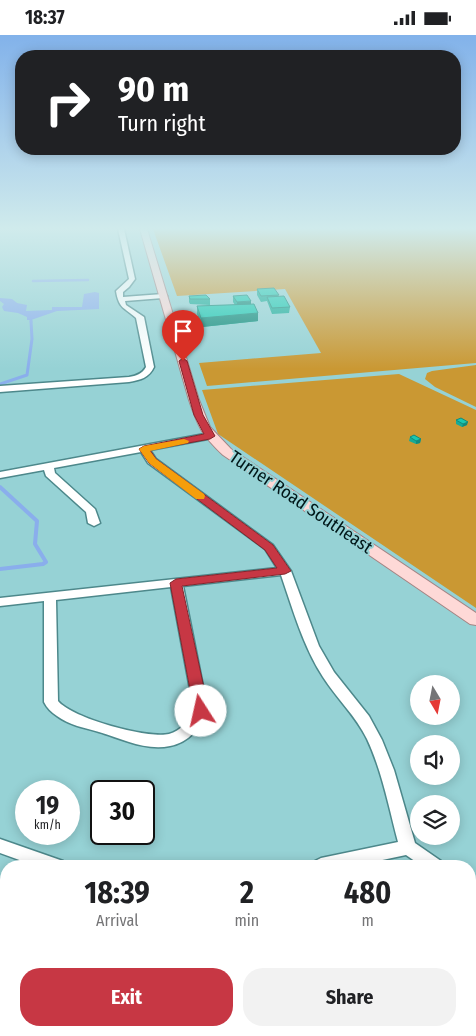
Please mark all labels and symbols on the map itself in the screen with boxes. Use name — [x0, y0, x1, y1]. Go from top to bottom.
pin — [162, 310, 204, 361]
street label: Turner Road Southeast — [225, 446, 377, 558]
north arrow — [410, 675, 460, 725]
position arrow — [174, 684, 226, 736]
speed limit sign: 30 — [90, 780, 155, 845]

